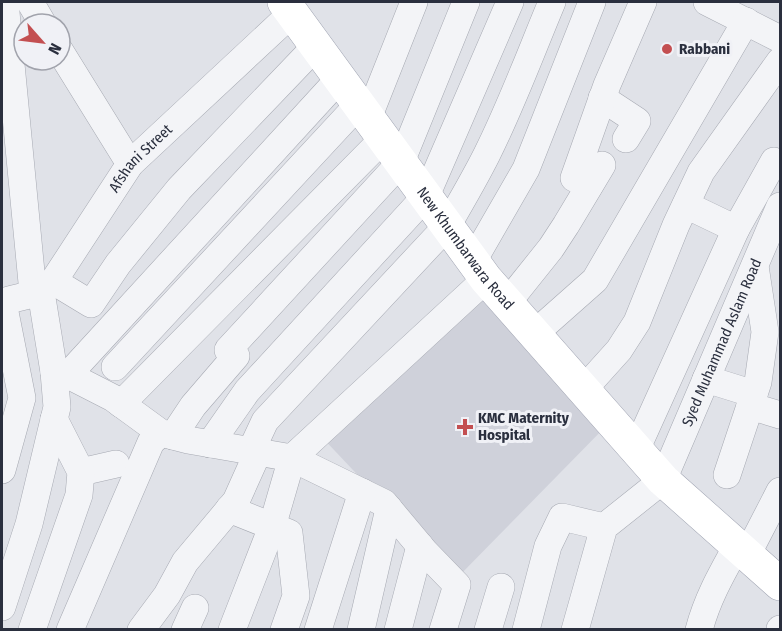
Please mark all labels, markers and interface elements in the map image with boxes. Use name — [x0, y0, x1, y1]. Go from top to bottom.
north arrow — [12, 12, 72, 72]
text: N — [44, 40, 65, 58]
place label: Rabbani — [679, 40, 730, 58]
marker: Rabbani — [660, 42, 674, 56]
street label: Afshani Street — [105, 120, 176, 196]
street label: New Khumbarwara Road — [413, 184, 518, 313]
street label: Syed Muhammad Aslam Road — [678, 256, 765, 429]
place label: KMC Maternity Hospital — [478, 409, 570, 444]
marker: KMC Maternity Hospital — [456, 418, 474, 436]

